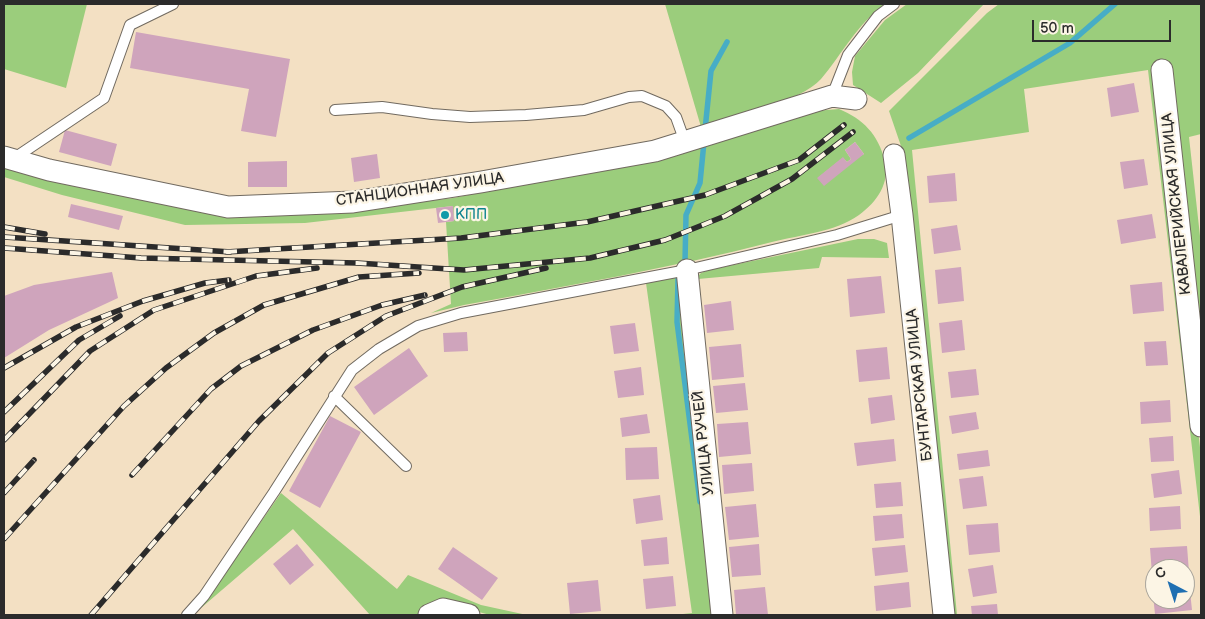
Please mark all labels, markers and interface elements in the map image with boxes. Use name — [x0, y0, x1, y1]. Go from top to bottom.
scale bar — [1035, 10, 1174, 42]
text: 50 m — [1040, 19, 1074, 38]
street label: КАВАЛЕРИЙСКАЯ УЛИЦА — [1158, 112, 1196, 296]
street label: СТАНЦИОННАЯ УЛИЦА — [335, 169, 505, 211]
place label: КПП — [455, 206, 487, 224]
marker: КПП — [439, 209, 451, 221]
street label: БУНТАРСКАЯ УЛИЦА — [903, 308, 937, 462]
street label: УЛИЦА РУЧЕЙ — [690, 390, 718, 496]
north arrow — [1145, 559, 1195, 609]
text: С — [1151, 563, 1170, 583]

